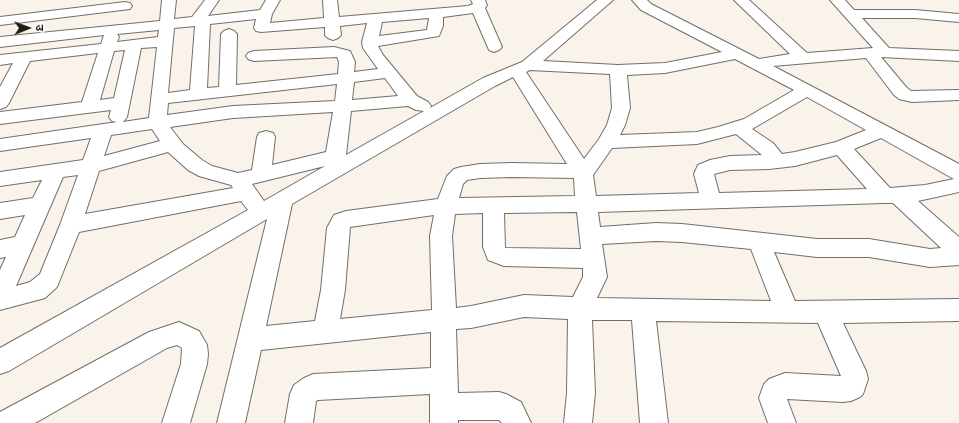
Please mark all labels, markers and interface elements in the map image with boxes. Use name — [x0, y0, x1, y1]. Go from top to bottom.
north arrow — [8, 8, 48, 48]
text: उ — [33, 24, 47, 31]

